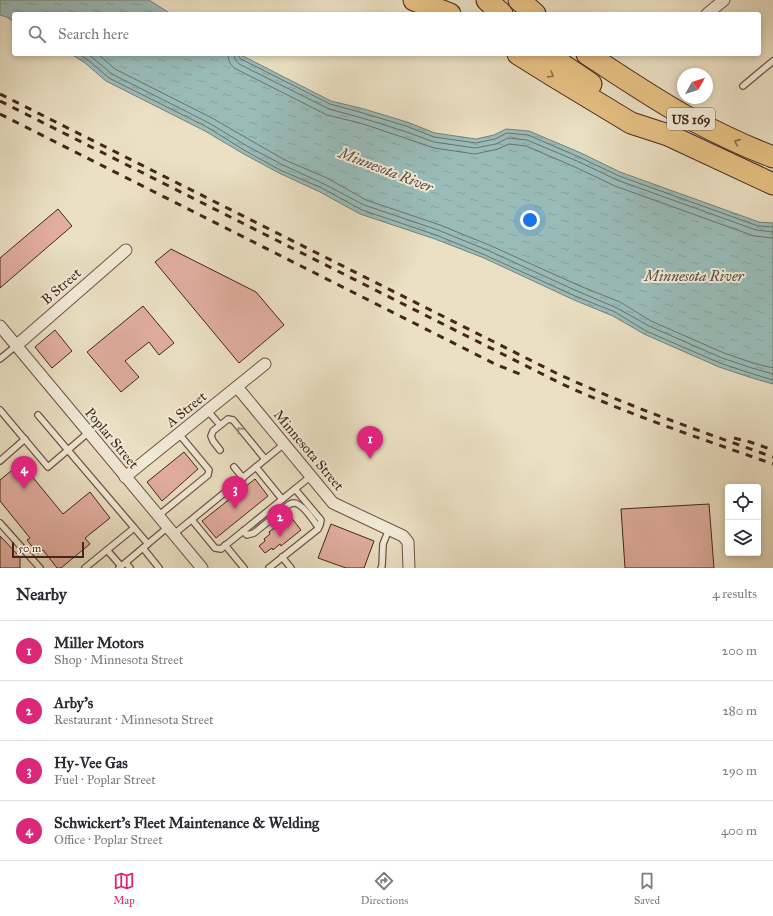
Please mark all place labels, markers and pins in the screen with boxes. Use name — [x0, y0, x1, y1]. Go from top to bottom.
pin: 1 — [357, 426, 383, 459]
pin: 4 — [11, 456, 37, 489]
pin: 3 — [222, 476, 248, 509]
pin: 2 — [267, 504, 293, 537]

